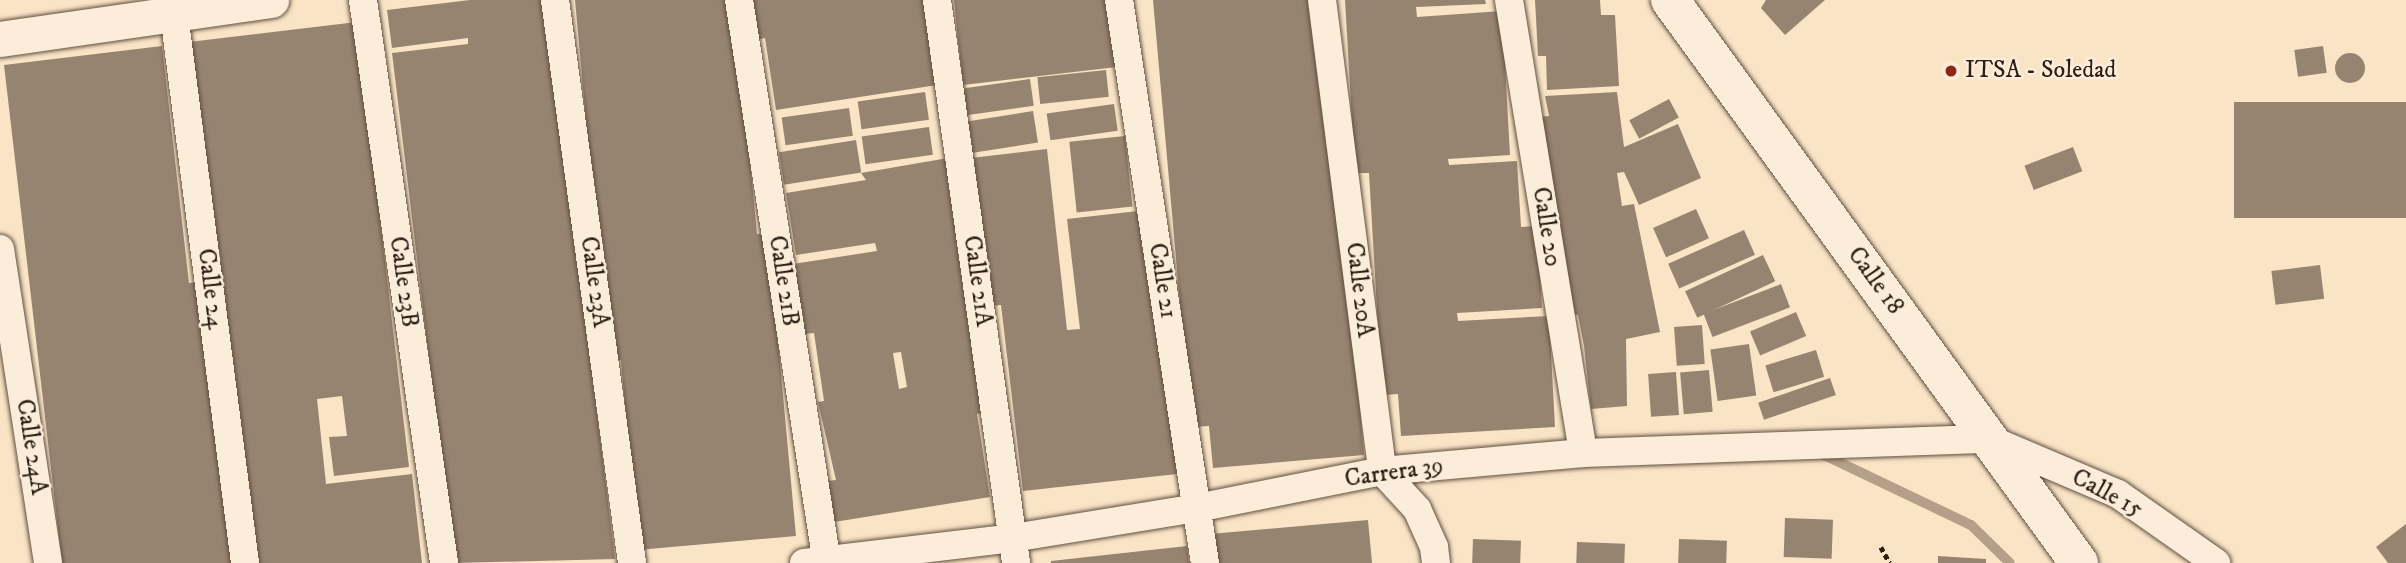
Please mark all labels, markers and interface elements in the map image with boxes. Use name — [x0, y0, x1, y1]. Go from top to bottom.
place label: ITSA - Soledad — [1965, 57, 2116, 85]
marker: ITSA - Soledad — [1943, 63, 1959, 79]
street label: Calle 20 — [1525, 185, 1567, 269]
street label: Calle 21B — [762, 234, 804, 328]
street label: Calle 21A — [956, 234, 998, 328]
street label: Calle 23B — [382, 235, 424, 329]
street label: Calle 23A — [573, 235, 615, 329]
street label: Calle 21 — [1142, 241, 1182, 321]
street label: Calle 20A — [1339, 241, 1379, 339]
street label: Calle 18 — [1841, 242, 1909, 320]
street label: Calle 24 — [191, 247, 229, 331]
street label: Calle 24A — [9, 397, 53, 497]
street label: Carrera 39 — [1343, 452, 1445, 494]
street label: Calle 15 — [2067, 463, 2147, 525]

